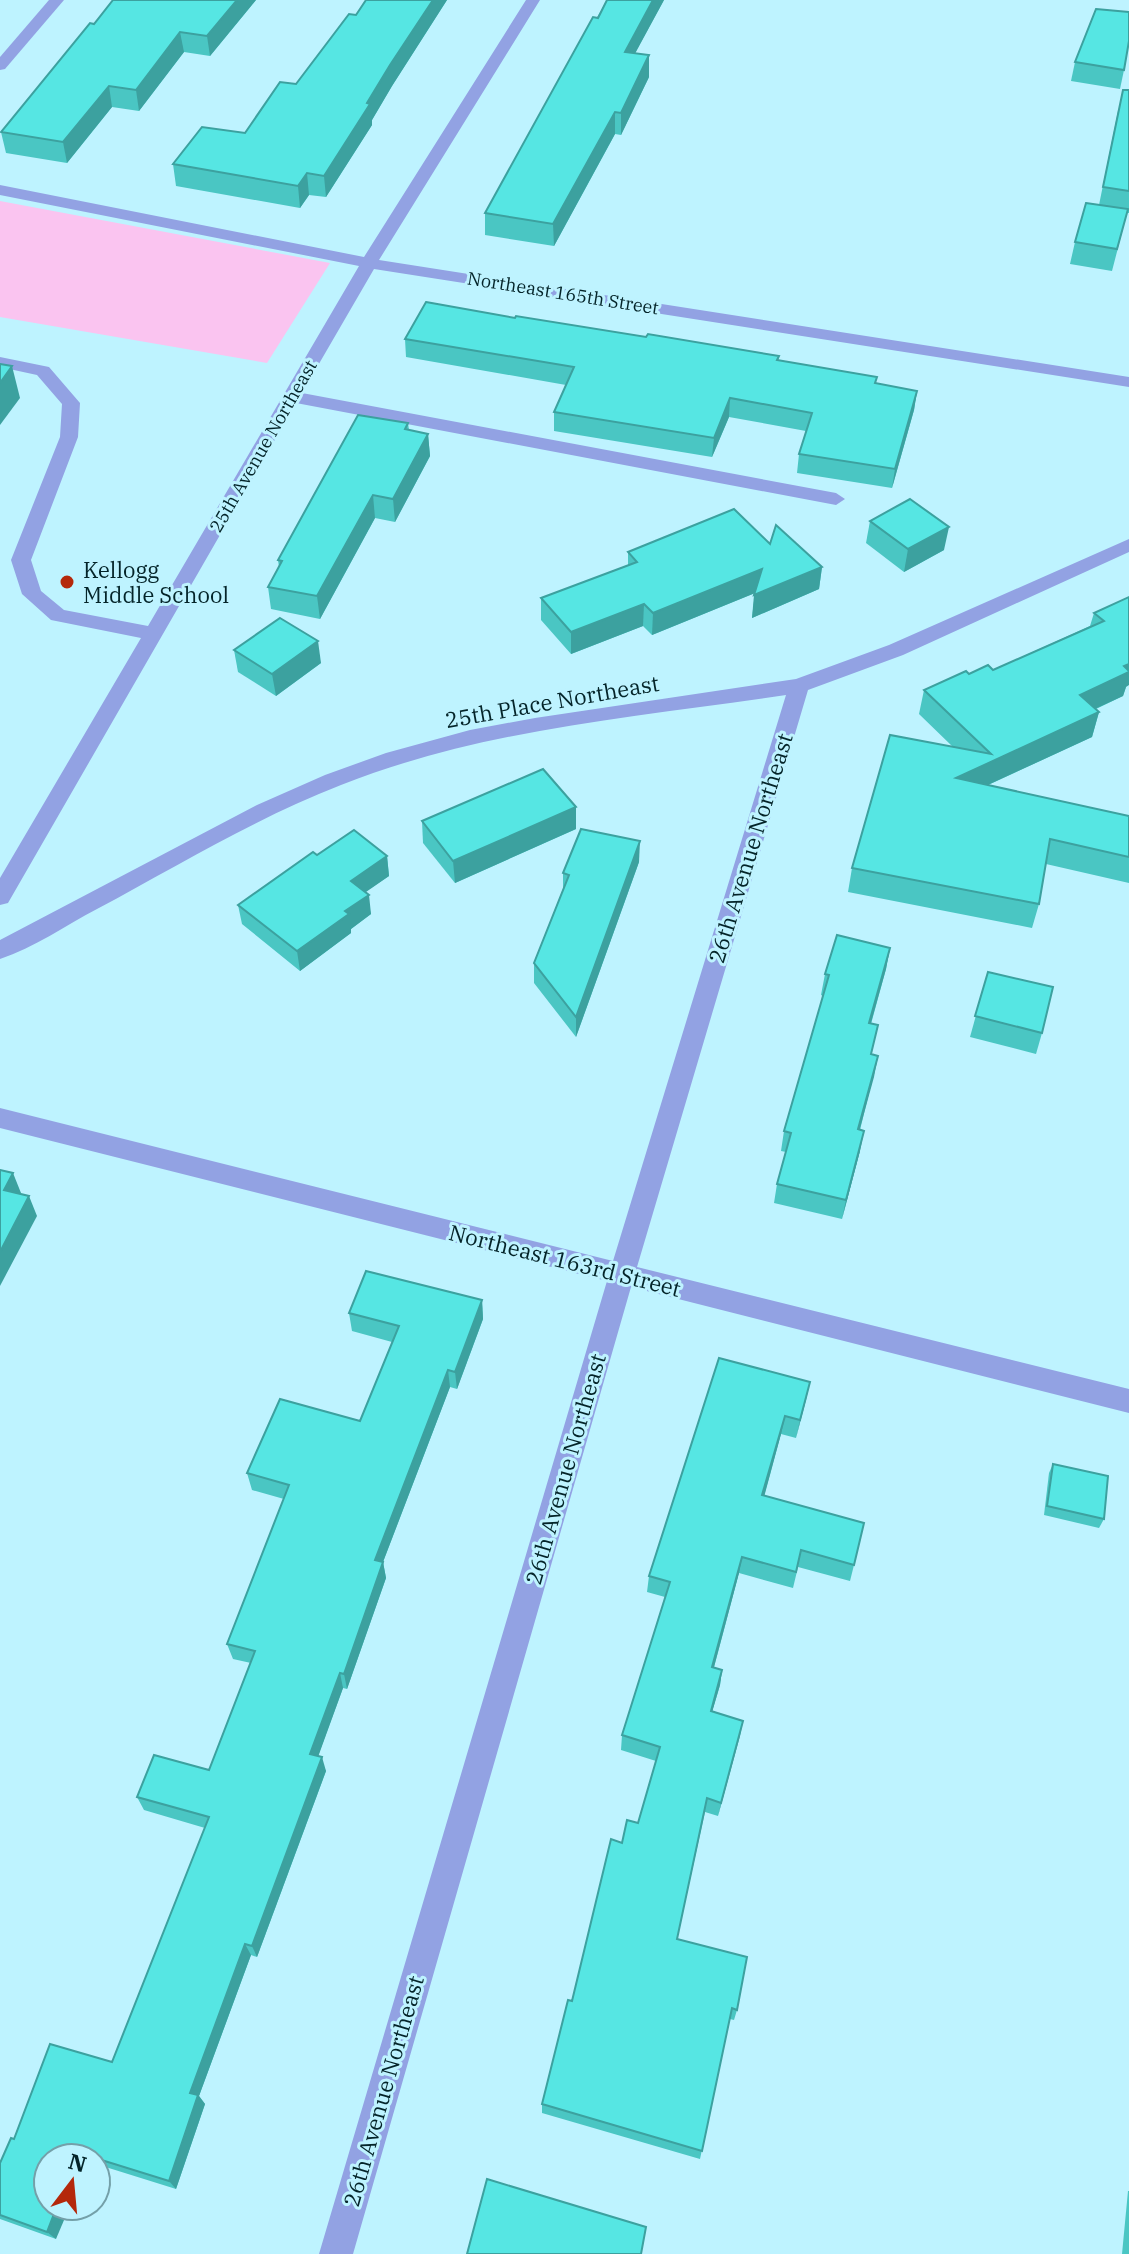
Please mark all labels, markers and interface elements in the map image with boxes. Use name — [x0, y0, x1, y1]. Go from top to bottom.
street label: Northeast 165th Street — [466, 267, 660, 319]
street label: 25th Avenue Northeast — [204, 356, 322, 536]
place label: Kellogg Middle School — [83, 555, 229, 609]
marker: Kellogg Middle School — [58, 573, 76, 591]
street label: 25th Place Northeast — [443, 668, 661, 734]
street label: 26th Avenue Northeast — [701, 729, 799, 966]
street label: Northeast 163rd Street — [446, 1217, 684, 1303]
street label: 26th Avenue Northeast — [518, 1350, 612, 1588]
street label: 26th Avenue Northeast — [336, 1972, 430, 2210]
north arrow — [32, 2142, 112, 2222]
text: N — [65, 2146, 90, 2179]

